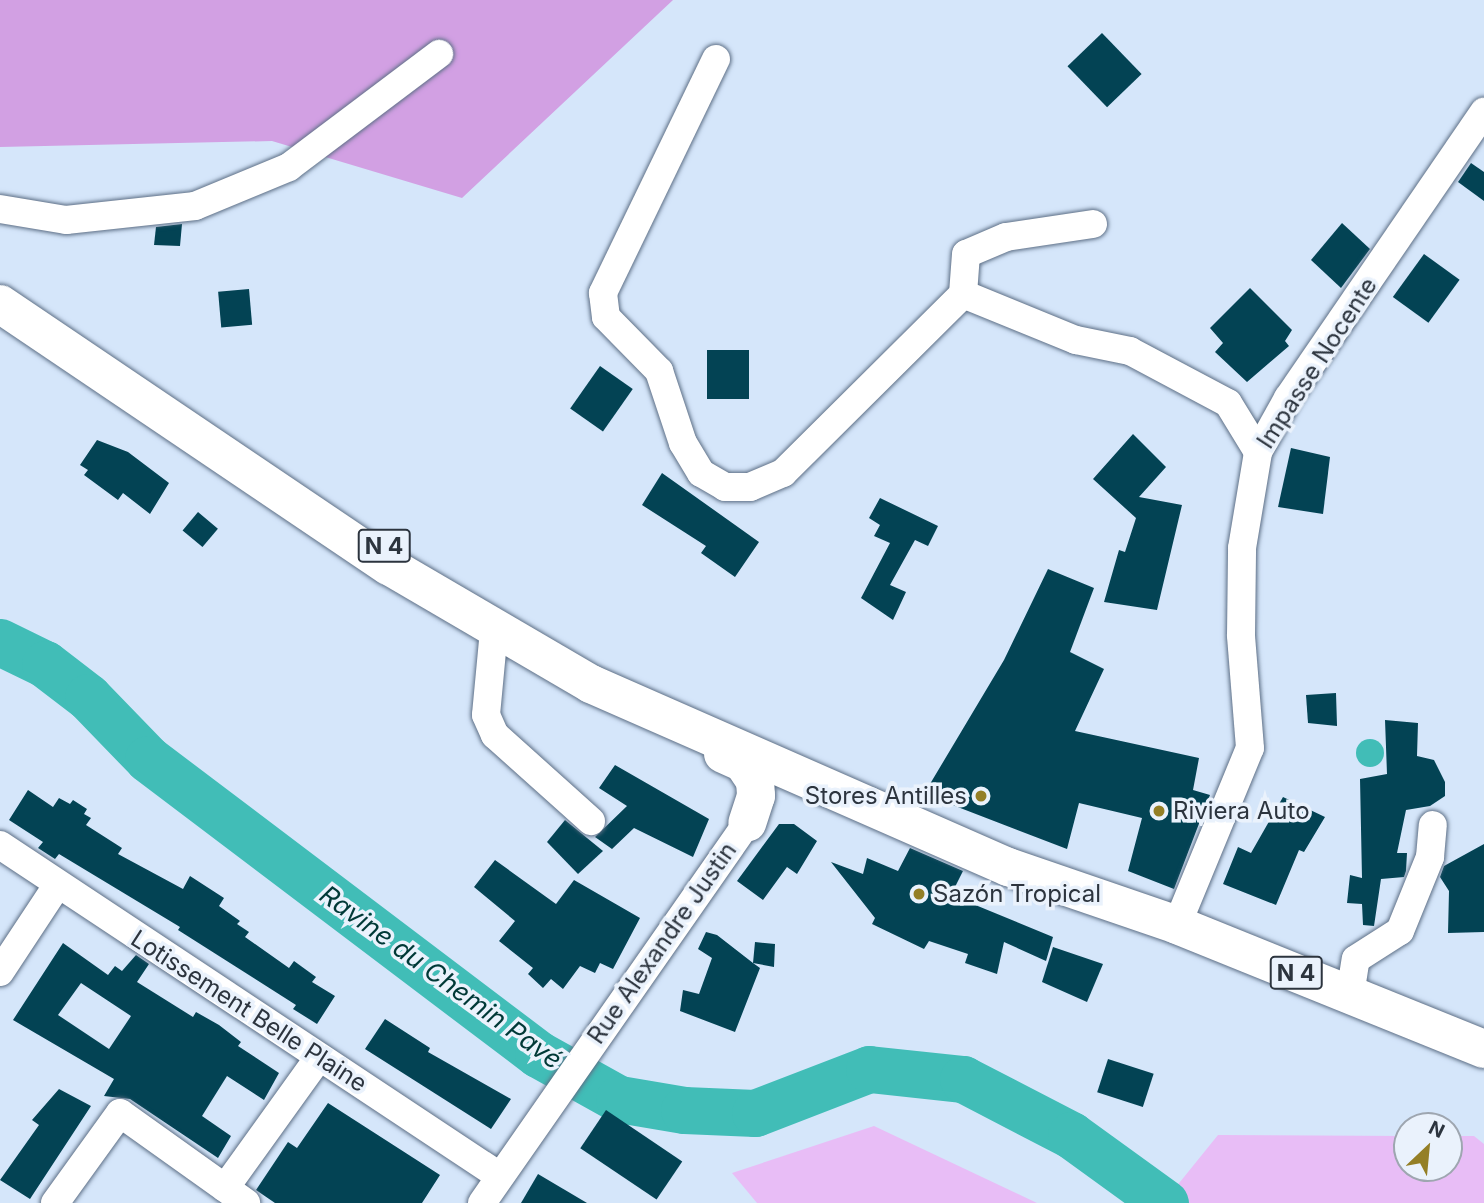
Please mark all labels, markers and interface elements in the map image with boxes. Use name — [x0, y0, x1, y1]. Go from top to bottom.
street label: Impasse Nocente — [1251, 272, 1383, 454]
road number: N 4 — [356, 526, 412, 566]
place label: Stores Antilles — [805, 782, 967, 810]
marker: Stores Antilles — [973, 788, 989, 804]
place label: Riviera Auto — [1173, 797, 1310, 825]
marker: Riviera Auto — [1151, 803, 1167, 819]
street label: Rue Alexandre Justin — [582, 837, 742, 1049]
water label: Ravine du Chemin Pavé — [314, 879, 568, 1075]
place label: Sazón Tropical — [933, 880, 1101, 908]
marker: Sazón Tropical — [911, 886, 927, 902]
street label: Lotissement Belle Plaine — [126, 924, 372, 1098]
road number: N 4 — [1268, 954, 1324, 992]
north arrow — [1393, 1112, 1463, 1182]
text: N — [1425, 1116, 1448, 1143]

